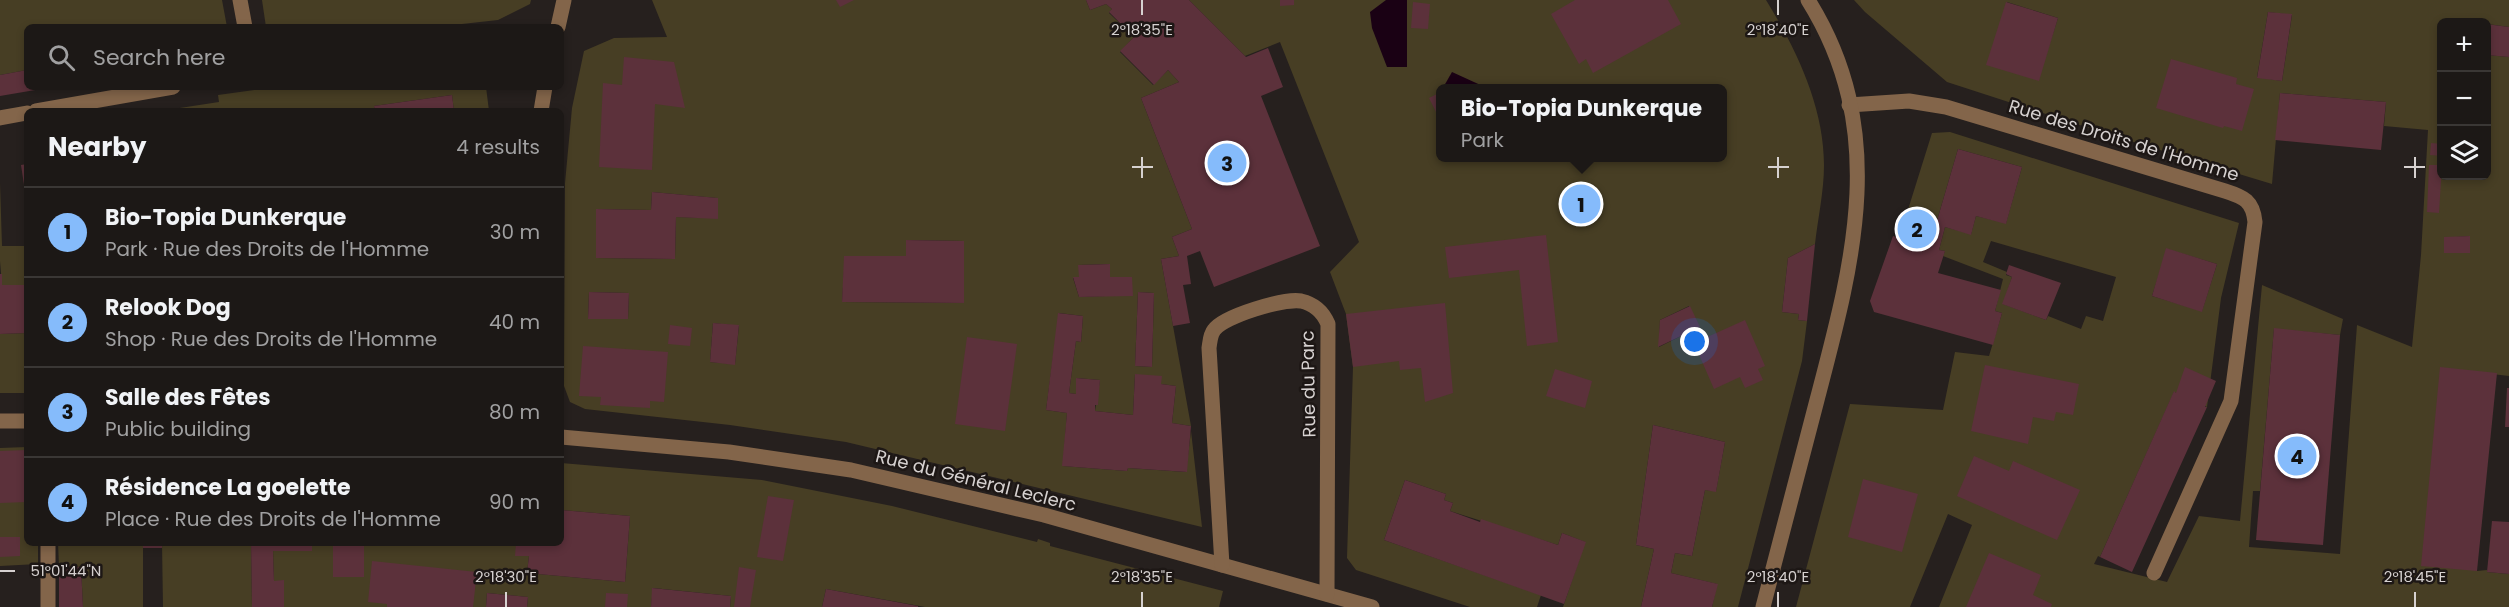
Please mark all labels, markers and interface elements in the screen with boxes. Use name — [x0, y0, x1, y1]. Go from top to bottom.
map controls — [2437, 18, 2491, 180]
button: + — [2437, 18, 2491, 72]
text: 2°18'35"E — [1111, 19, 1173, 40]
text: 2°18'40"E — [1747, 19, 1809, 40]
search box — [24, 24, 564, 90]
icon: search — [45, 41, 78, 74]
text: Search here — [93, 42, 226, 73]
button: − — [2437, 72, 2491, 126]
popup — [1436, 84, 1727, 162]
text: Bio-Topia Dunkerque — [1461, 93, 1702, 124]
street label: Rue des Droits de l'Homme — [2006, 93, 2242, 187]
text: Park — [1461, 126, 1504, 154]
button: layers — [2437, 126, 2491, 180]
text: Nearby — [48, 129, 146, 165]
text: 4 results — [456, 133, 540, 161]
pin: 3 — [1208, 140, 1246, 186]
pin: 1 — [1562, 182, 1600, 226]
text: Bio-Topia Dunkerque — [105, 202, 346, 233]
pin: 2 — [1898, 206, 1936, 252]
text: 1 — [64, 218, 71, 246]
text: 30 m — [490, 218, 540, 246]
text: Park · Rue des Droits de l'Homme — [105, 235, 429, 263]
text: Relook Dog — [105, 292, 231, 323]
text: 2 — [62, 308, 73, 336]
text: 40 m — [489, 308, 540, 336]
text: Shop · Rue des Droits de l'Homme — [105, 325, 437, 353]
your location — [1680, 327, 1709, 356]
street label: Rue du Parc — [1295, 330, 1321, 438]
text: Salle des Fêtes — [105, 382, 270, 413]
text: 3 — [61, 398, 74, 426]
text: 80 m — [489, 398, 540, 426]
text: Public building — [105, 415, 251, 443]
pin: 4 — [2278, 434, 2316, 478]
street label: Rue du Général Leclerc — [873, 443, 1079, 517]
text: Résidence La goelette — [105, 472, 351, 503]
text: 4 — [61, 488, 74, 516]
text: 90 m — [489, 488, 540, 516]
text: Place · Rue des Droits de l'Homme — [105, 505, 441, 533]
text: 51°01'44"N — [31, 560, 101, 581]
text: 2°18'30"E — [475, 566, 537, 587]
text: 2°18'35"E — [1111, 566, 1173, 587]
text: 2°18'40"E — [1747, 566, 1809, 587]
text: 2°18'45"E — [2384, 566, 2446, 587]

